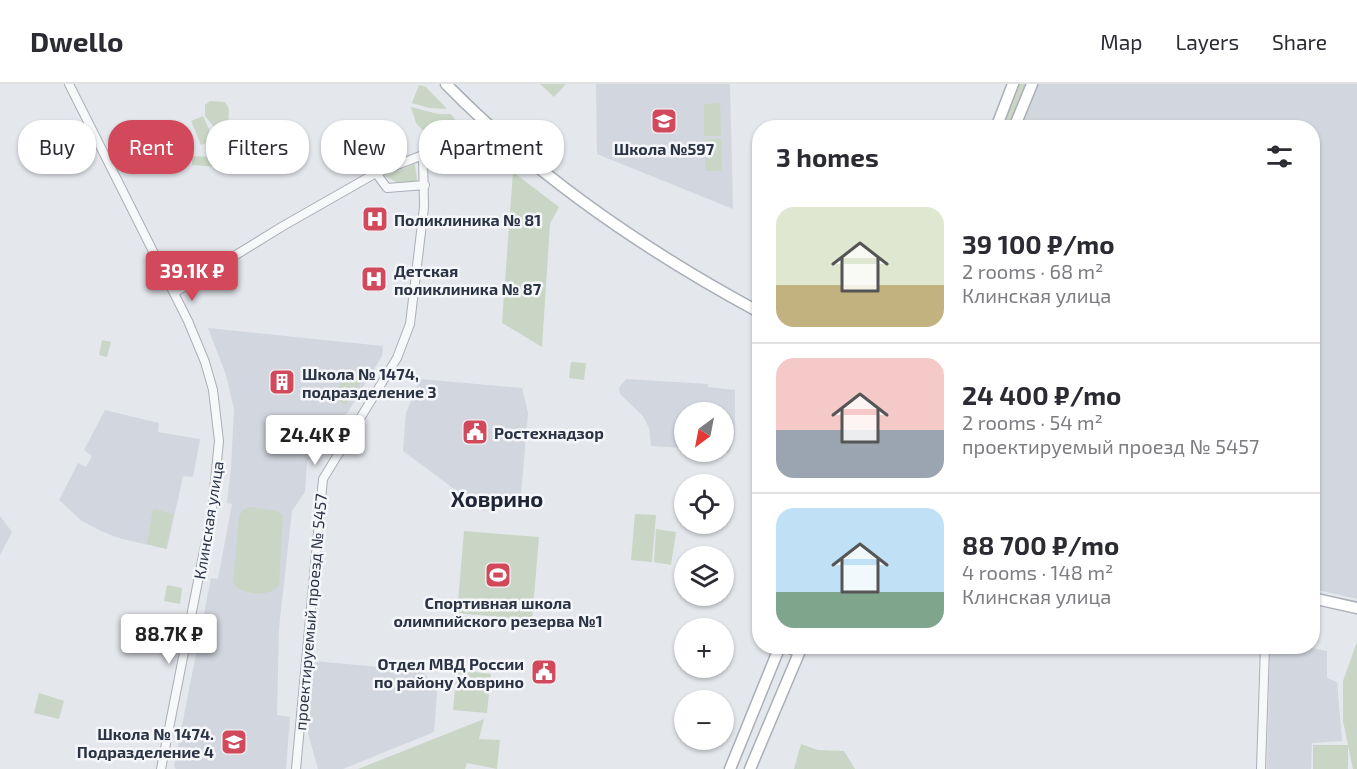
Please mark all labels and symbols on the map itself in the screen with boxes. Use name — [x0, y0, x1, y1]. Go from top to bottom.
school or university icon: Школа №597 — [649, 106, 679, 136]
place label: Школа №597 — [614, 139, 715, 158]
hospital icon: Поликлиника № 81 — [360, 204, 390, 234]
place label: Поликлиника № 81 — [394, 210, 541, 229]
pin: 39.1K ₽ — [137, 251, 247, 302]
place label: Детская поликлиника № 87 — [394, 261, 542, 298]
hospital icon: Детская поликлиника № 87 — [359, 264, 389, 294]
place label: Школа № 1474, подразделение 3 — [302, 364, 437, 401]
building icon: Школа № 1474, подразделение 3 — [267, 367, 297, 397]
north arrow — [674, 402, 734, 462]
pin: 24.4K ₽ — [260, 415, 370, 466]
public building icon: Ростехнадзор — [460, 417, 490, 447]
place label: Ростехнадзор — [494, 423, 604, 442]
street label: Клинская улица — [189, 459, 228, 581]
district label: Ховрино — [451, 485, 543, 511]
street label: проектируемый проезд № 5457 — [290, 493, 331, 731]
sports icon: Спортивная школа олимпийского резерва №1 — [483, 560, 513, 590]
place label: Спортивная школа олимпийского резерва №1 — [393, 593, 603, 630]
pin: 88.7K ₽ — [114, 614, 224, 665]
place label: Отдел МВД России по району Ховрино — [374, 654, 524, 691]
public building icon: Отдел МВД России по району Ховрино — [529, 657, 559, 687]
place label: Школа № 1474. Подразделение 4 — [77, 724, 214, 761]
school or university icon: Школа № 1474. Подразделение 4 — [219, 727, 249, 757]

